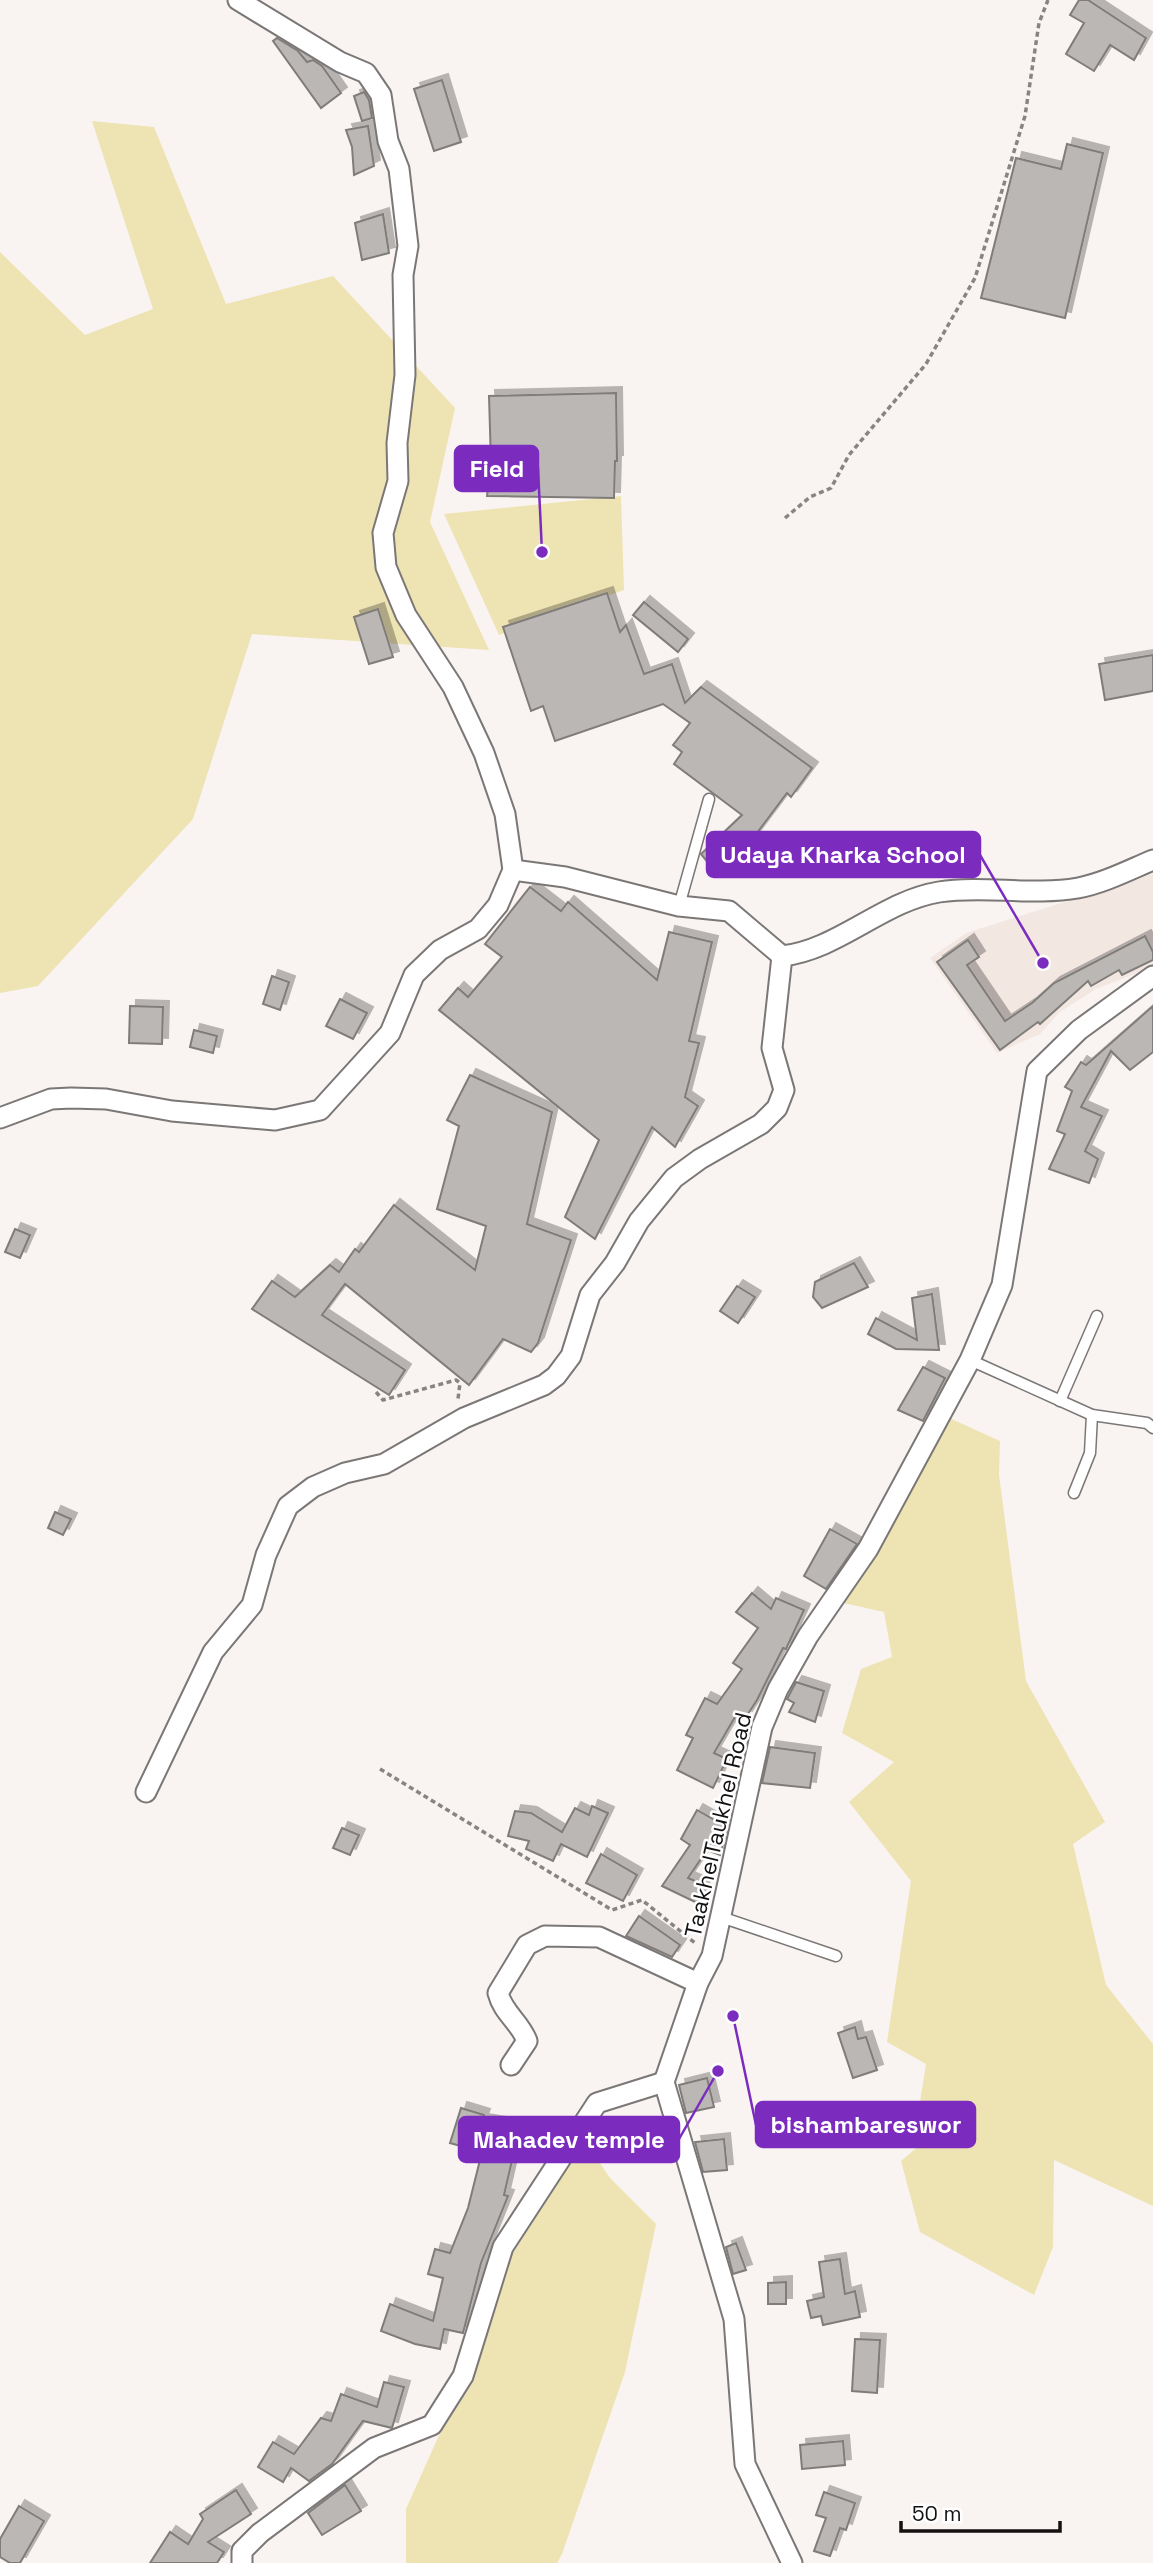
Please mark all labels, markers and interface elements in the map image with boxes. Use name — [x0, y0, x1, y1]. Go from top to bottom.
callout: Field — [455, 446, 538, 491]
text: Field — [470, 453, 524, 484]
callout: Udaya Kharka School — [707, 832, 980, 877]
text: Udaya Kharka School — [720, 839, 966, 870]
street label: TaakhelTaukhel Road — [677, 1709, 759, 1941]
callout: bishambareswor — [756, 2102, 975, 2147]
text: bishambareswor — [770, 2109, 962, 2140]
callout: Mahadev temple — [459, 2117, 679, 2162]
text: Mahadev temple — [473, 2124, 665, 2155]
scale bar — [901, 2490, 1060, 2534]
text: 50 m — [912, 2500, 962, 2527]

